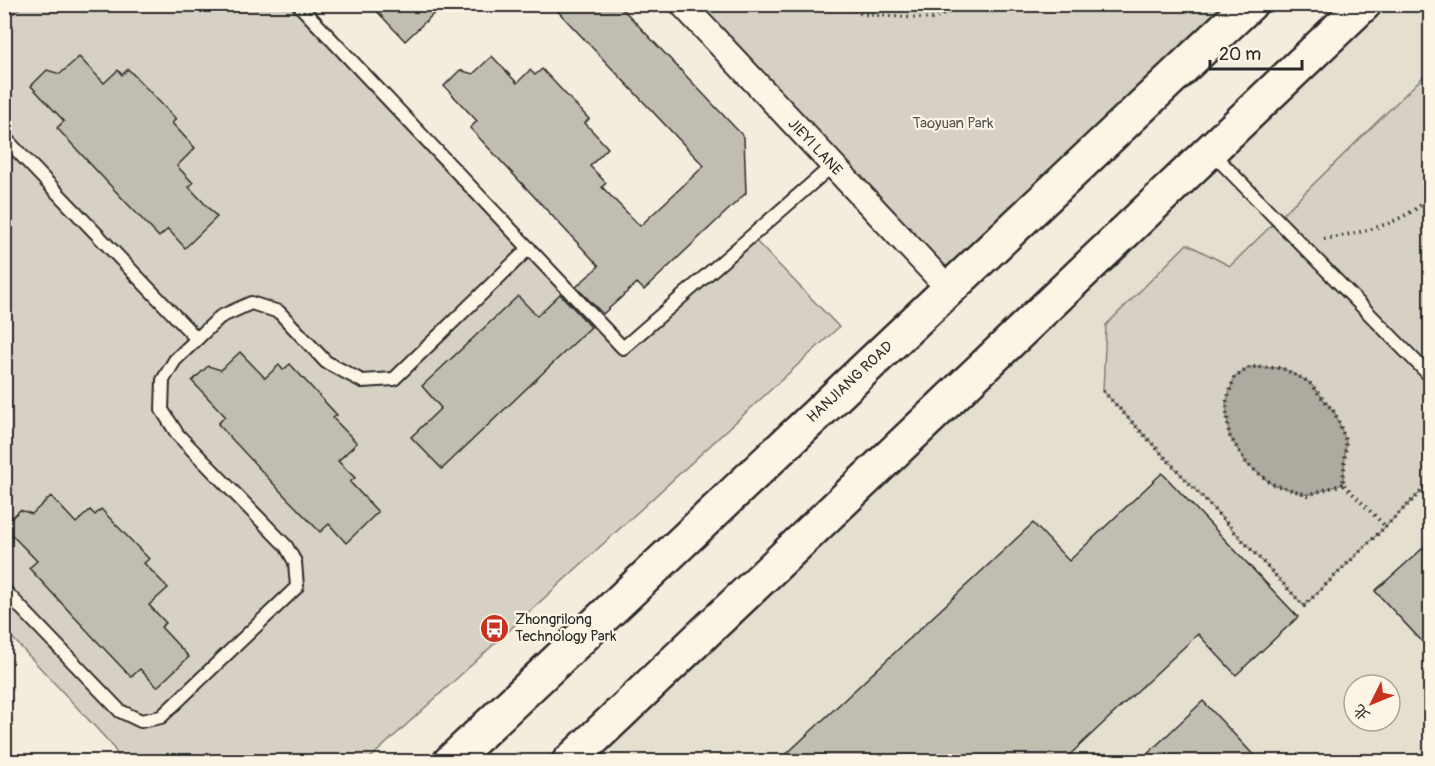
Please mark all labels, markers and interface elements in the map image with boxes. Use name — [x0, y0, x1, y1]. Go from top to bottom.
scale bar — [1210, 33, 1302, 71]
text: 20 m — [1219, 43, 1261, 66]
street label: JIEYI LANE — [784, 114, 846, 180]
park label: Taoyuan Park — [913, 114, 994, 133]
street label: HANJIANG ROAD — [803, 337, 897, 427]
place label: Zhongrilong Technology Park — [515, 610, 617, 646]
bus stop icon: Zhongrilong Technology Park — [478, 612, 510, 644]
north arrow — [1342, 673, 1402, 733]
text: 北 — [1349, 700, 1375, 725]

